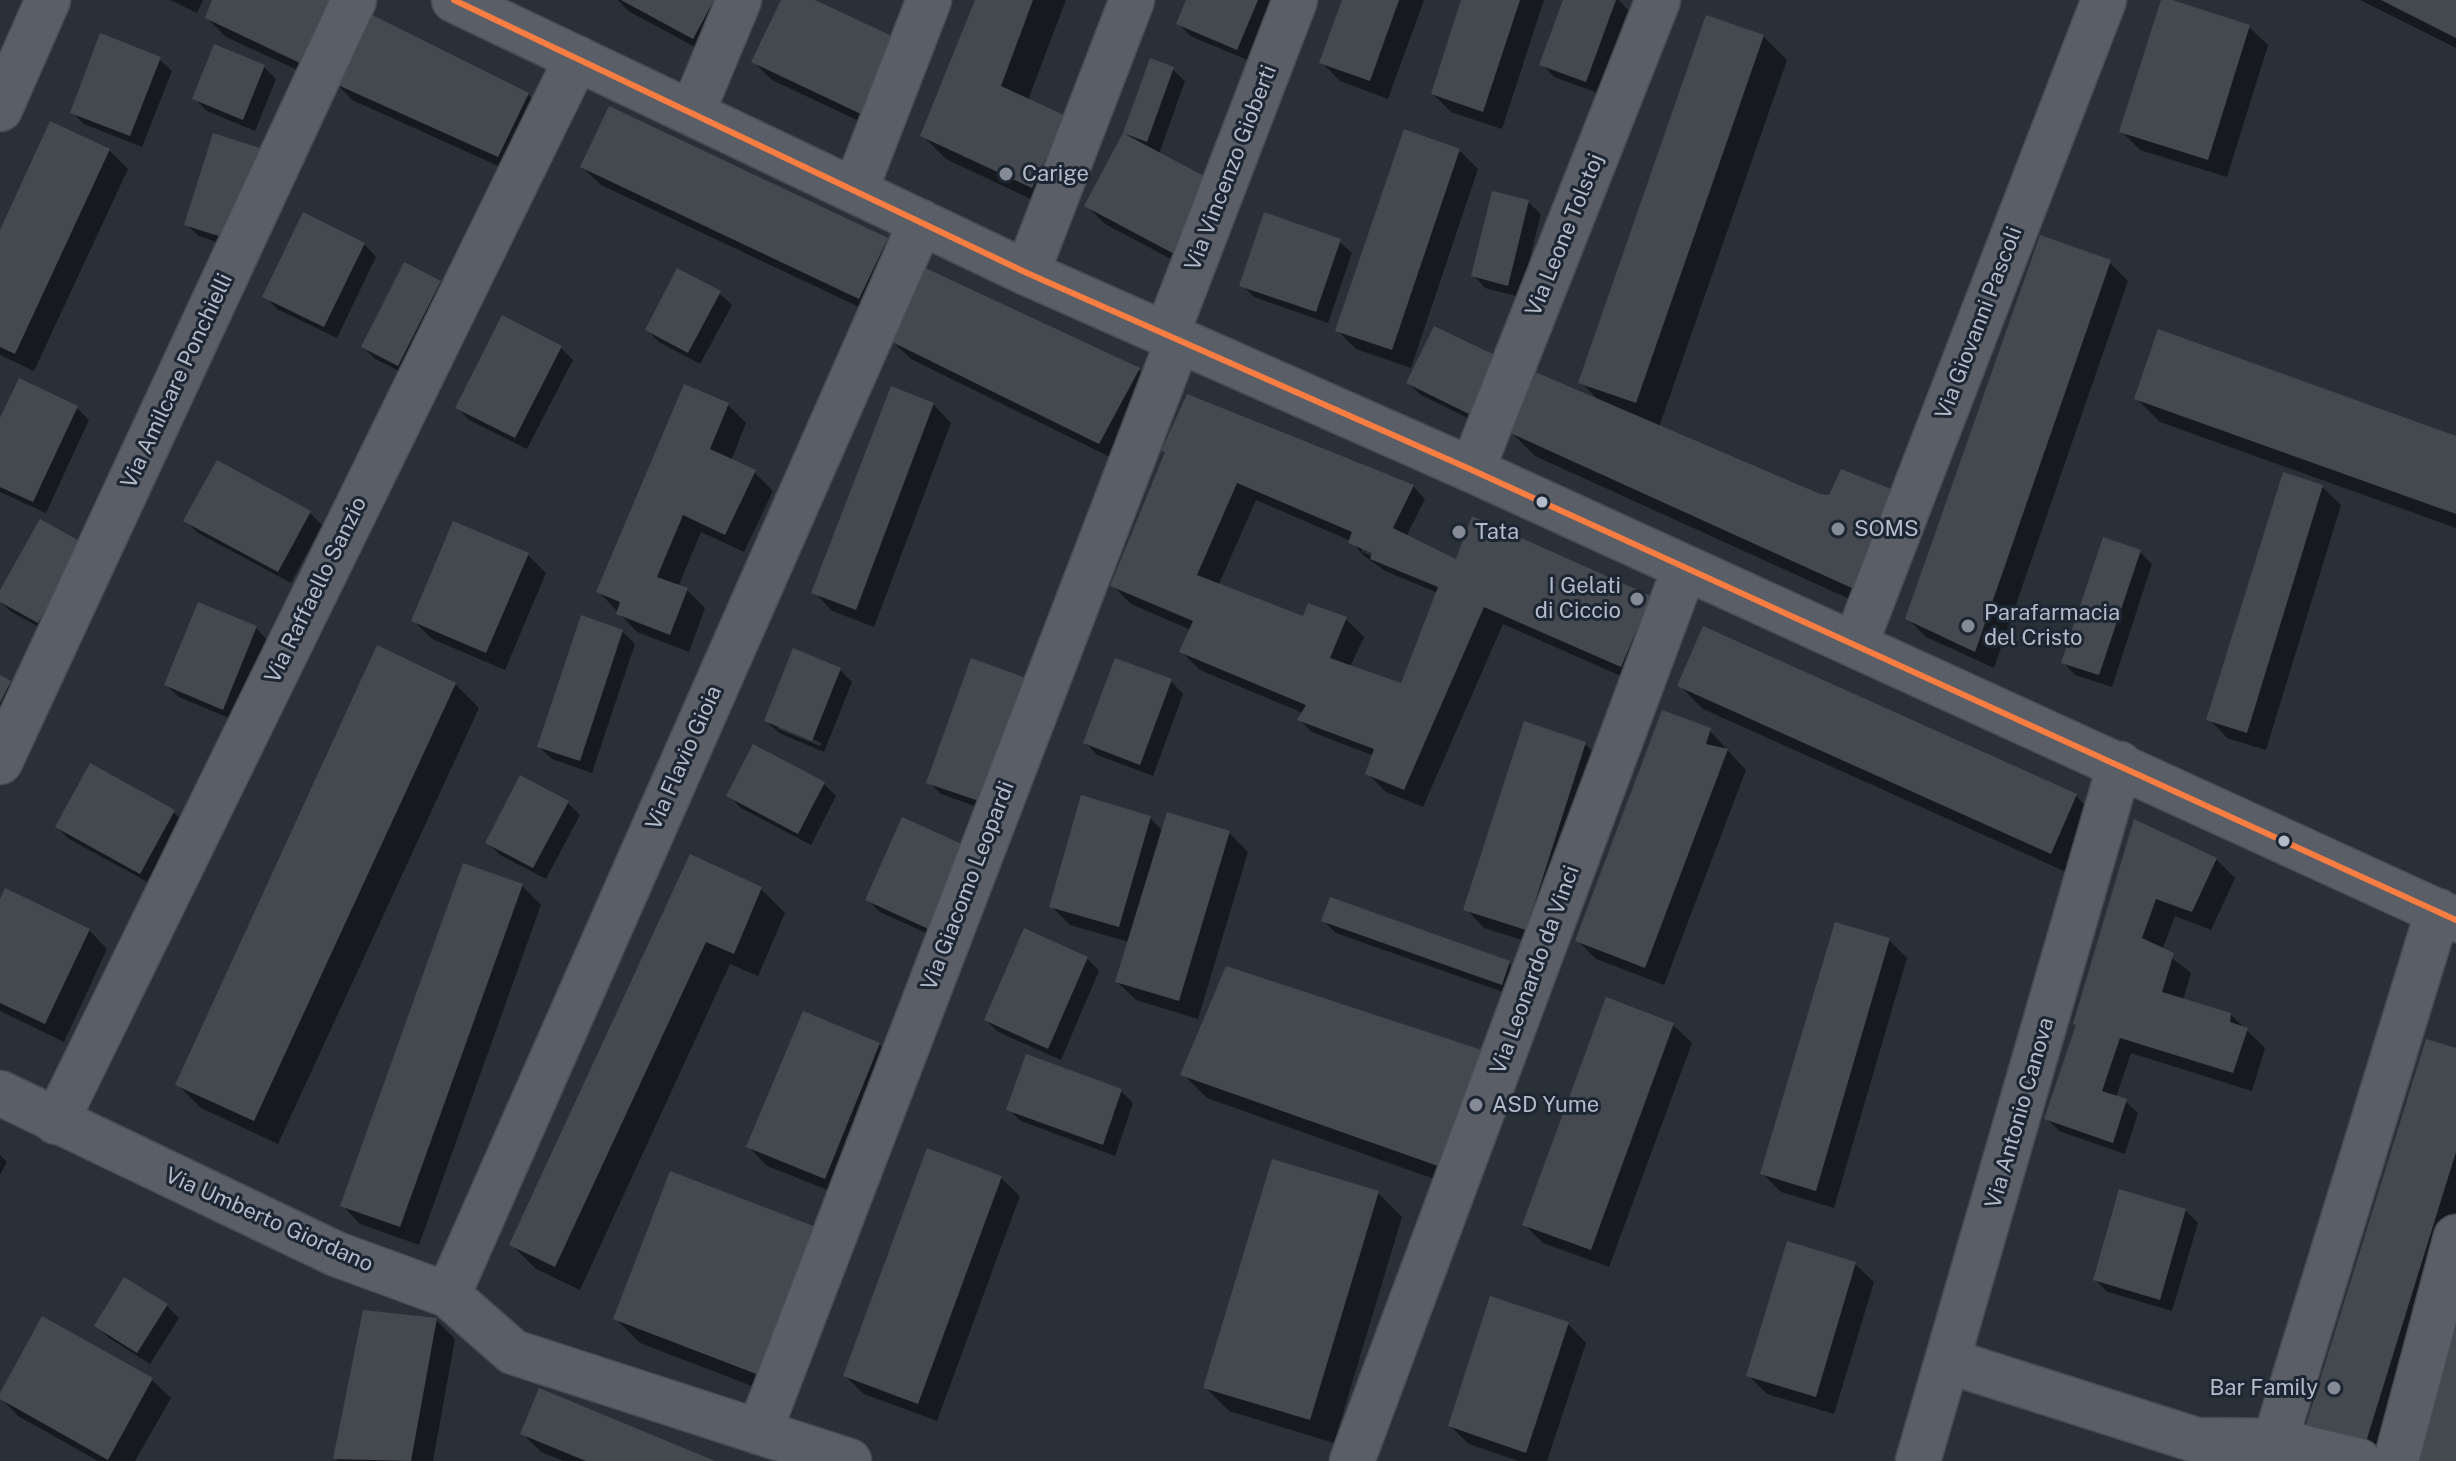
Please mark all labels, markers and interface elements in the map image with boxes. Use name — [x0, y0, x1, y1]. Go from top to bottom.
street label: Via Vincenzo Gioberti — [1180, 62, 1282, 274]
street label: Via Leone Tolstoj — [1520, 150, 1610, 320]
place label: Carige — [1022, 161, 1089, 187]
marker: Carige — [997, 165, 1015, 183]
street label: Via Giovanni Pascoli — [1930, 223, 2028, 423]
street label: Via Amilcare Ponchielli — [116, 269, 238, 493]
street label: Via Raffaello Sanzio — [259, 493, 373, 687]
unlabelled marker — [1534, 494, 1550, 510]
place label: SOMS — [1854, 516, 1919, 542]
place label: Tata — [1475, 519, 1519, 545]
marker: SOMS — [1829, 520, 1847, 538]
marker: Tata — [1450, 523, 1468, 541]
place label: I Gelati di Ciccio — [1535, 573, 1621, 624]
marker: I Gelati di Ciccio — [1628, 590, 1646, 608]
place label: Parafarmacia del Cristo — [1984, 600, 2120, 652]
marker: Parafarmacia del Cristo — [1959, 617, 1977, 635]
street label: Via Flavio Gioia — [640, 682, 728, 834]
street label: Via Giacomo Leopardi — [916, 778, 1020, 994]
unlabelled marker — [2276, 833, 2292, 849]
street label: Via Leonardo da Vinci — [1485, 862, 1585, 1078]
street label: Via Antonio Canova — [1980, 1015, 2060, 1211]
place label: ASD Yume — [1492, 1092, 1599, 1118]
marker: ASD Yume — [1467, 1096, 1485, 1114]
street label: Via Umberto Giordano — [161, 1162, 377, 1278]
place label: Bar Family — [2210, 1375, 2318, 1401]
marker: Bar Family — [2325, 1379, 2343, 1397]

